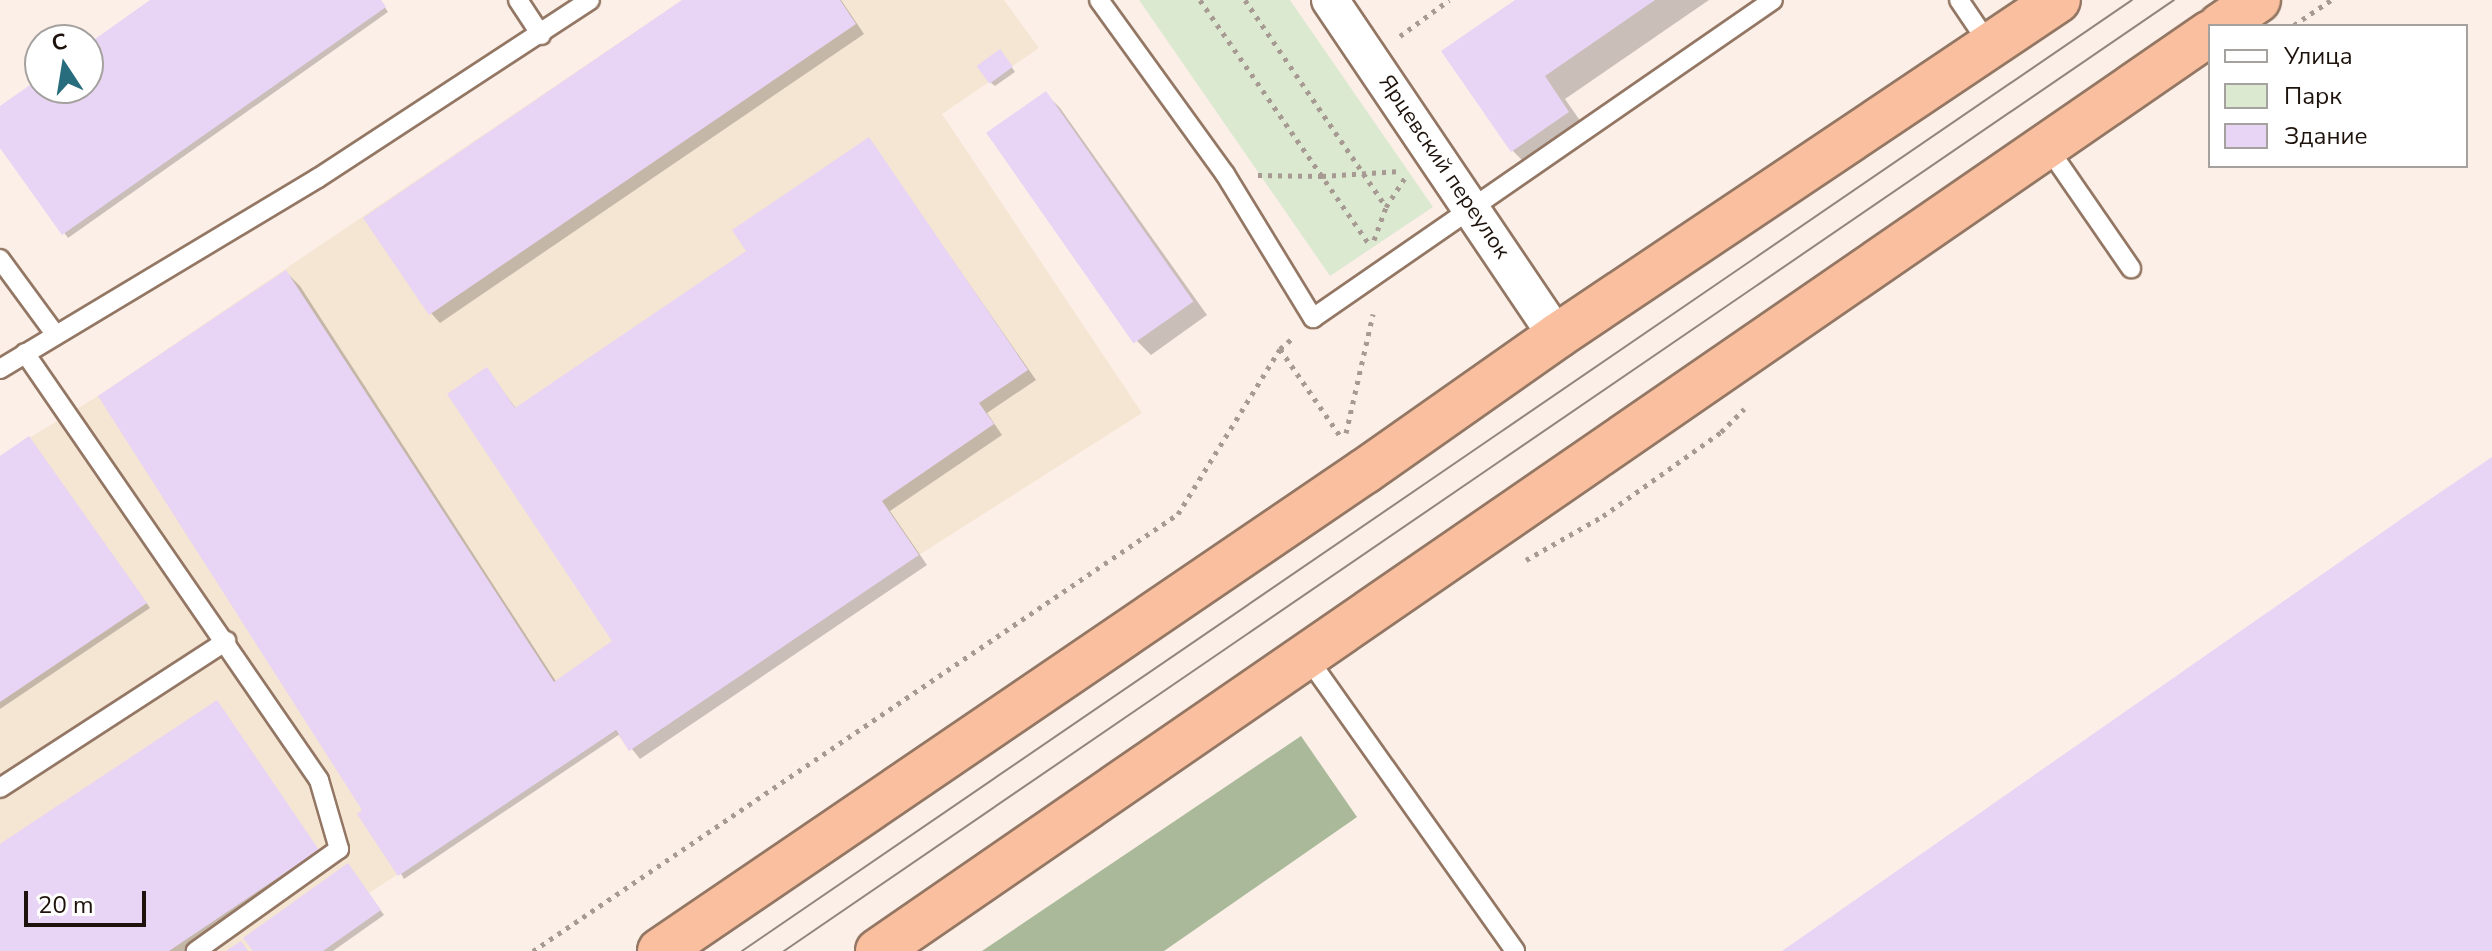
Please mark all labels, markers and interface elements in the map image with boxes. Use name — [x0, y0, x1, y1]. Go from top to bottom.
north arrow — [24, 24, 104, 104]
legend — [2208, 24, 2468, 168]
text: С — [49, 26, 70, 59]
text: Улица — [2284, 40, 2353, 72]
street label: Ярцевский переулок — [1373, 70, 1515, 264]
text: Парк — [2284, 80, 2342, 112]
text: Здание — [2284, 120, 2368, 152]
scale bar — [28, 875, 150, 925]
text: 20 m — [38, 889, 94, 921]

